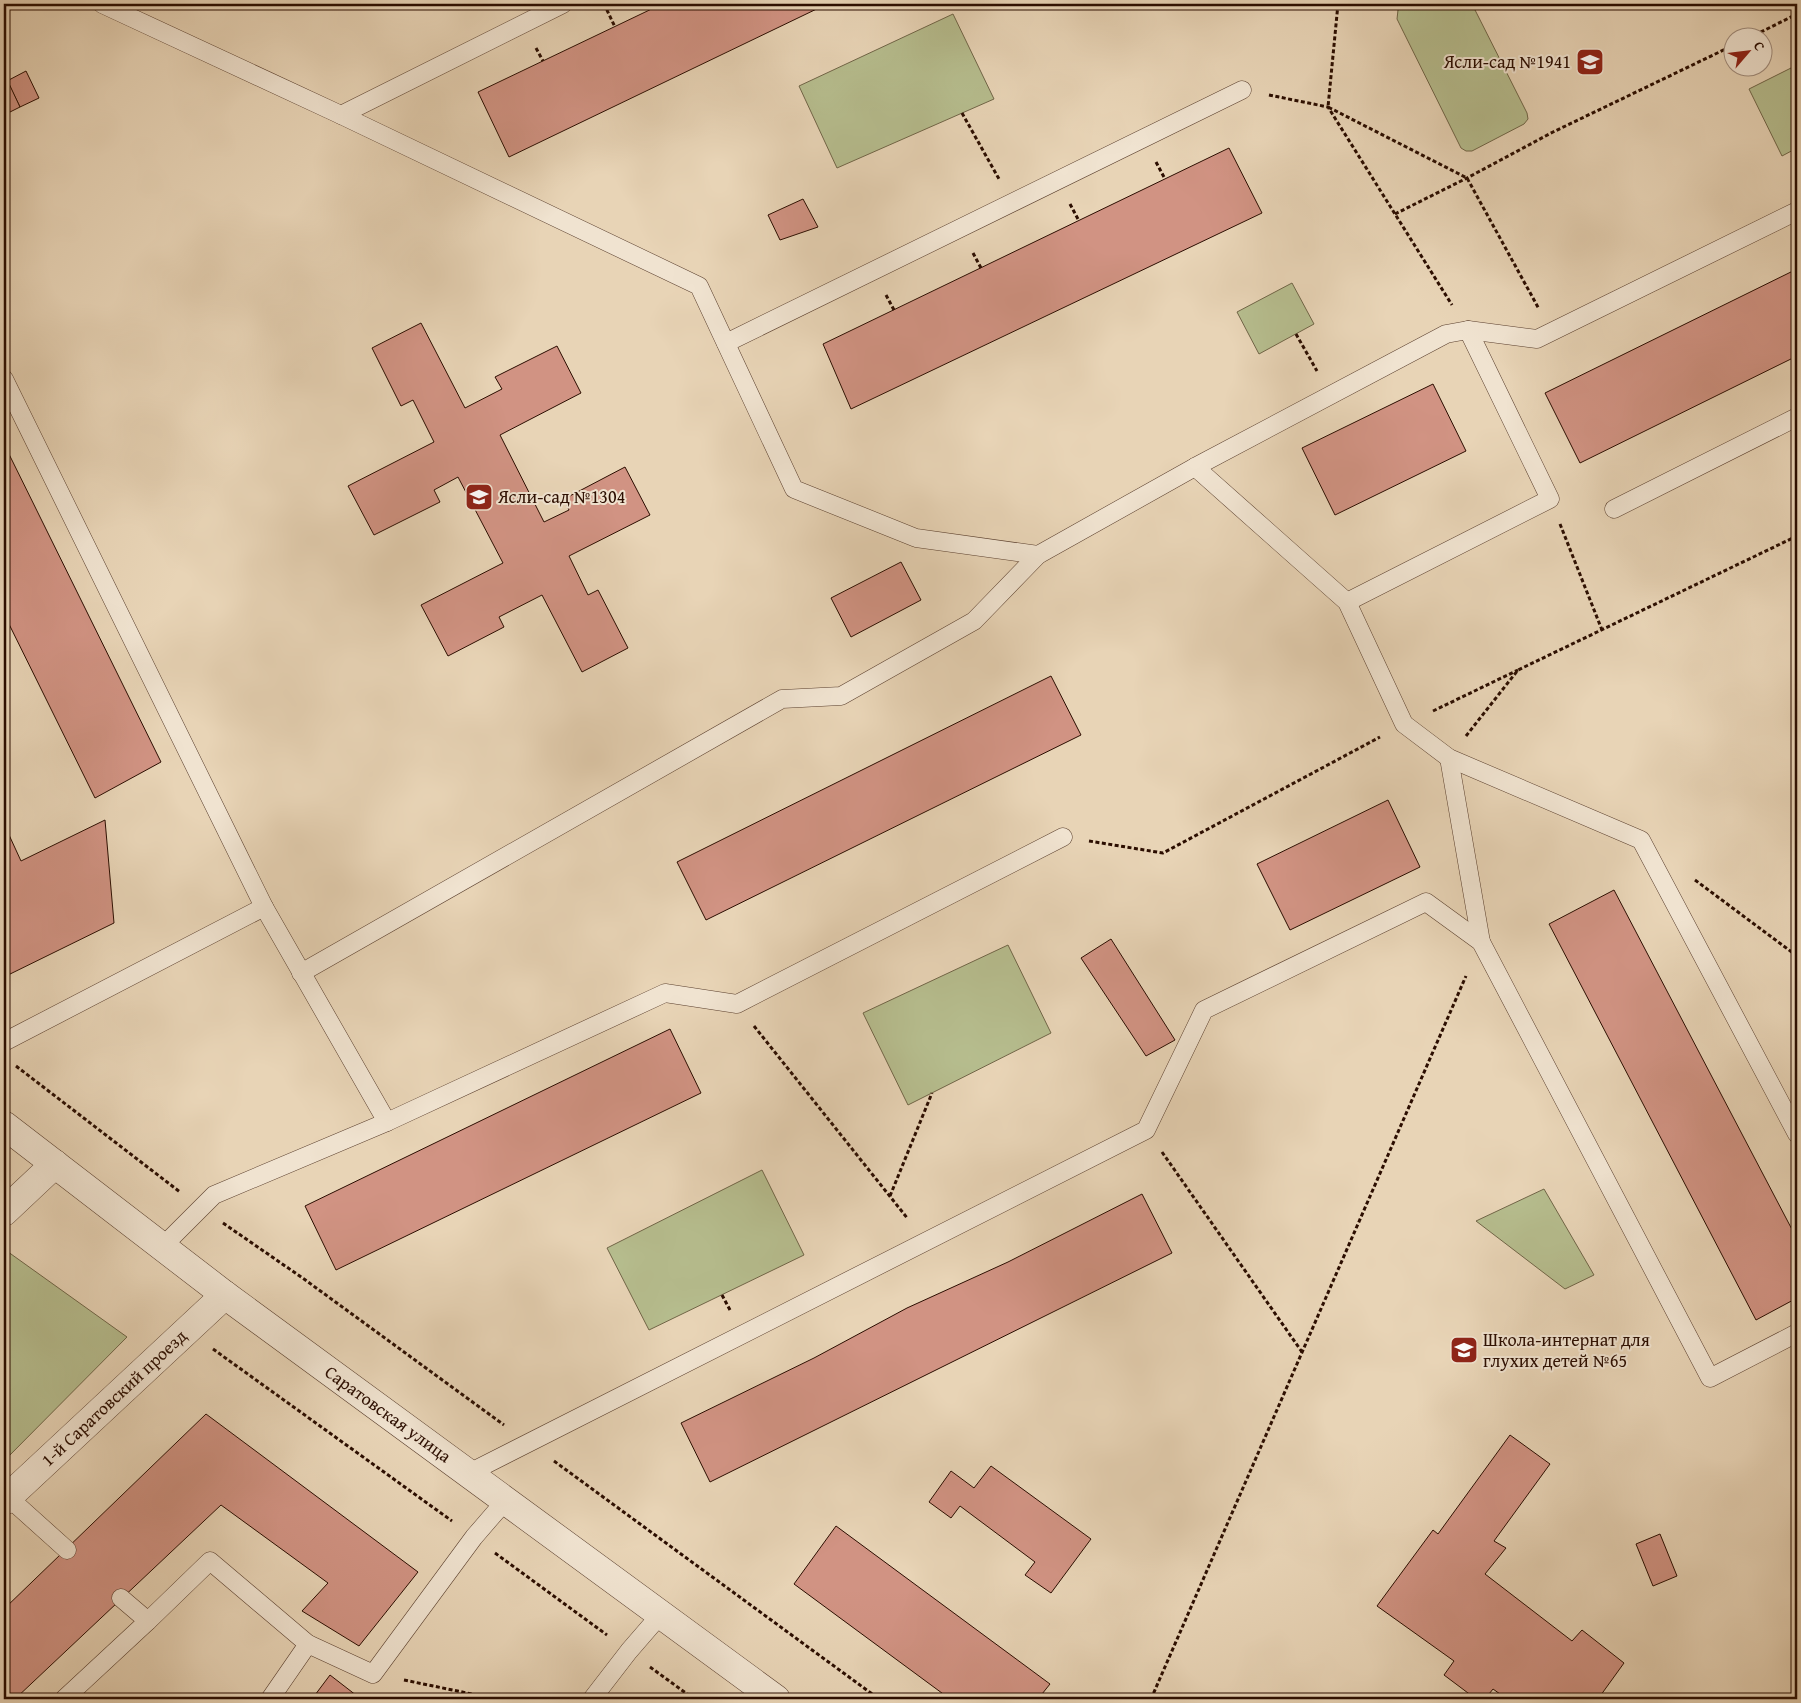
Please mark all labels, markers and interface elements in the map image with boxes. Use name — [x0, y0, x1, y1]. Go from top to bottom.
north arrow — [1724, 28, 1774, 78]
text: С — [1749, 38, 1770, 54]
school or university icon: Ясли-сад №1941 — [1575, 47, 1605, 77]
place label: Ясли-сад №1941 — [1443, 48, 1571, 75]
school or university icon: Ясли-сад №1304 — [464, 482, 494, 512]
place label: Ясли-сад №1304 — [497, 483, 625, 510]
street label: 1-й Саратовский проезд — [35, 1323, 193, 1473]
place label: Школа-интернат для глухих детей №65 — [1483, 1326, 1650, 1374]
school or university icon: Школа-интернат для глухих детей №65 — [1449, 1335, 1479, 1365]
street label: Саратовская улица — [319, 1358, 458, 1469]

